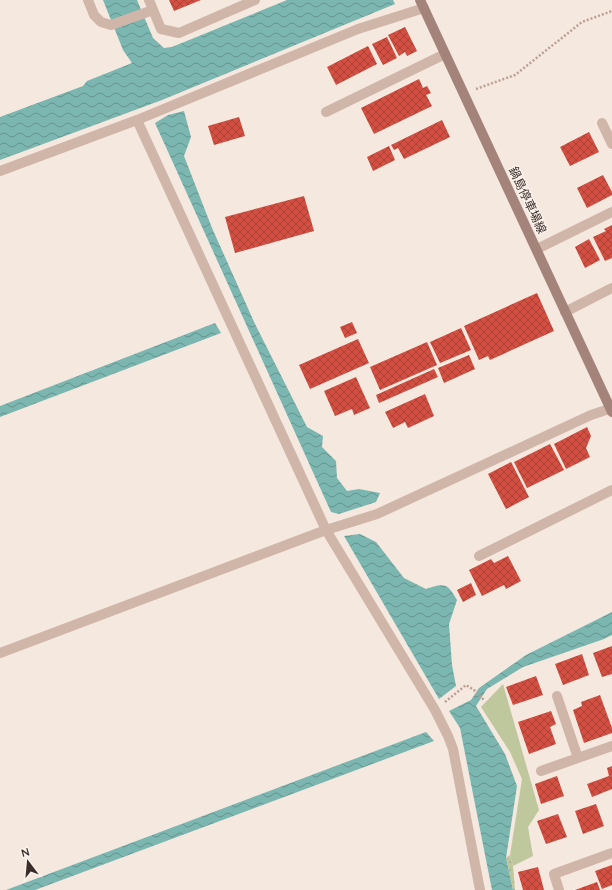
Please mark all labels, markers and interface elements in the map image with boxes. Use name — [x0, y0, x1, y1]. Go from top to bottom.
street label: 鍋島停車場線 — [506, 164, 550, 236]
north arrow — [8, 842, 48, 882]
text: N — [19, 845, 31, 860]

